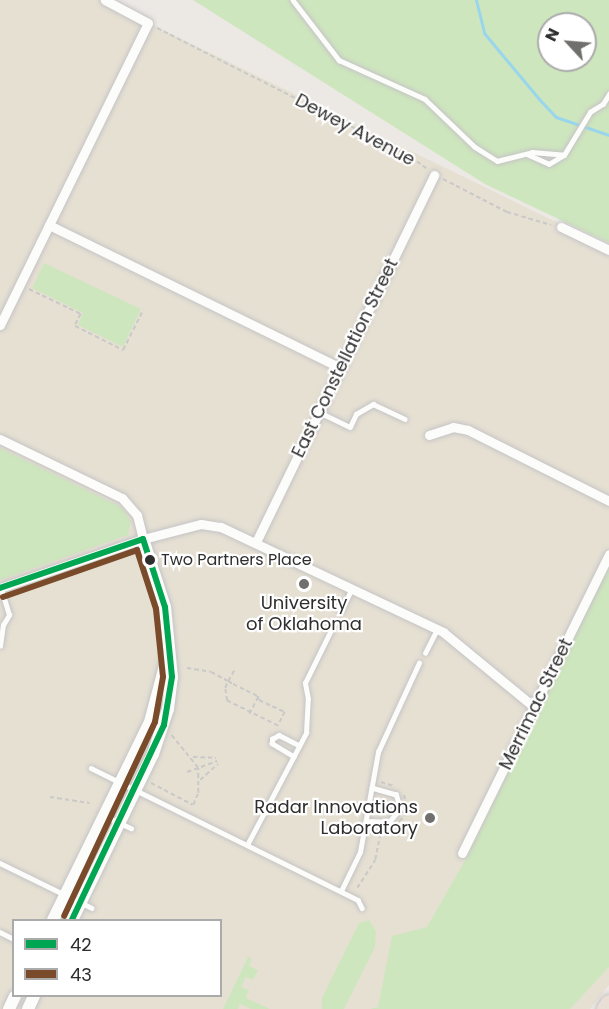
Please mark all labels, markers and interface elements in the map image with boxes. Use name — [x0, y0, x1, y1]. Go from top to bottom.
north arrow — [537, 12, 597, 72]
text: N — [539, 24, 565, 45]
street label: Dewey Avenue — [292, 89, 418, 171]
street label: East Constellation Street — [287, 255, 403, 461]
place label: Two Partners Place — [161, 550, 312, 570]
marker: Two Partners Place — [144, 554, 156, 566]
marker: University of Oklahoma — [297, 577, 311, 591]
place label: University of Oklahoma — [246, 593, 362, 636]
street label: Merrimac Street — [495, 635, 577, 773]
place label: Radar Innovations Laboratory — [254, 797, 418, 840]
marker: Radar Innovations Laboratory — [423, 811, 437, 825]
legend — [12, 919, 222, 997]
text: 42 — [70, 932, 92, 957]
text: 43 — [70, 962, 92, 987]

